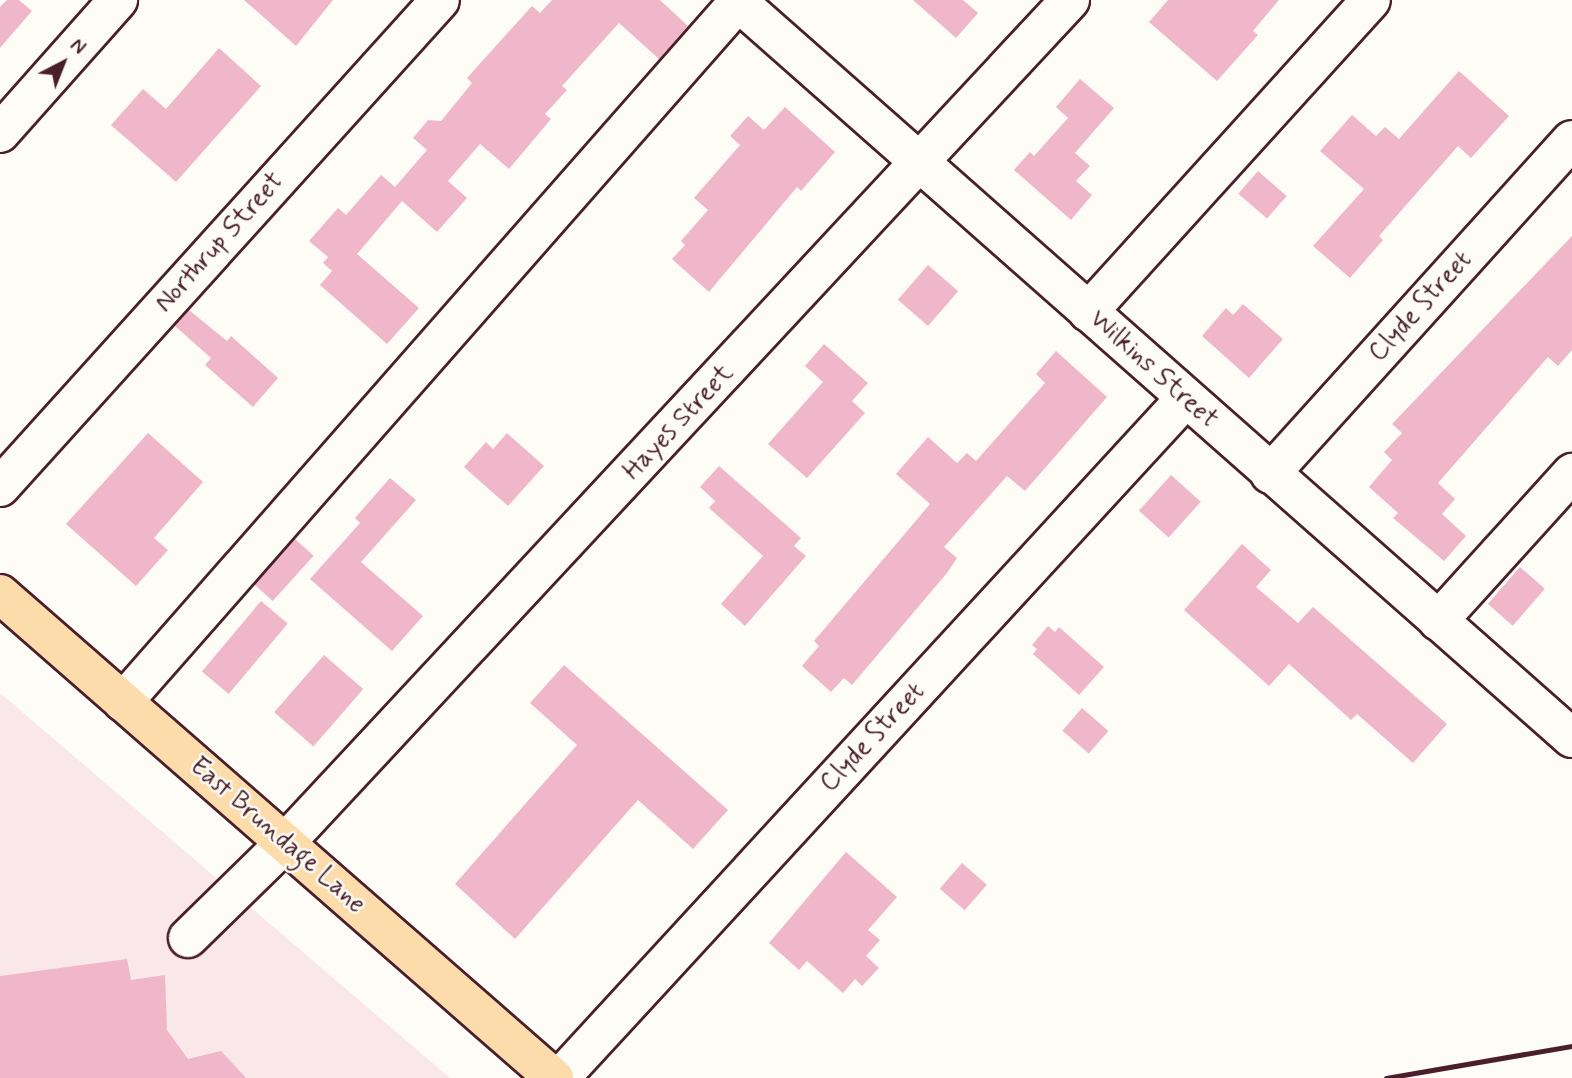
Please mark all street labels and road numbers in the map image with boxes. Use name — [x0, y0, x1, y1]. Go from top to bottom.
street label: Northrup Street — [150, 167, 290, 319]
street label: Clyde Street — [1362, 243, 1480, 371]
street label: Wilkins Street — [1083, 305, 1223, 435]
street label: Hayes Street — [617, 359, 741, 487]
street label: Clyde Street — [813, 675, 933, 801]
street label: East Brundage Lane — [182, 751, 372, 921]

